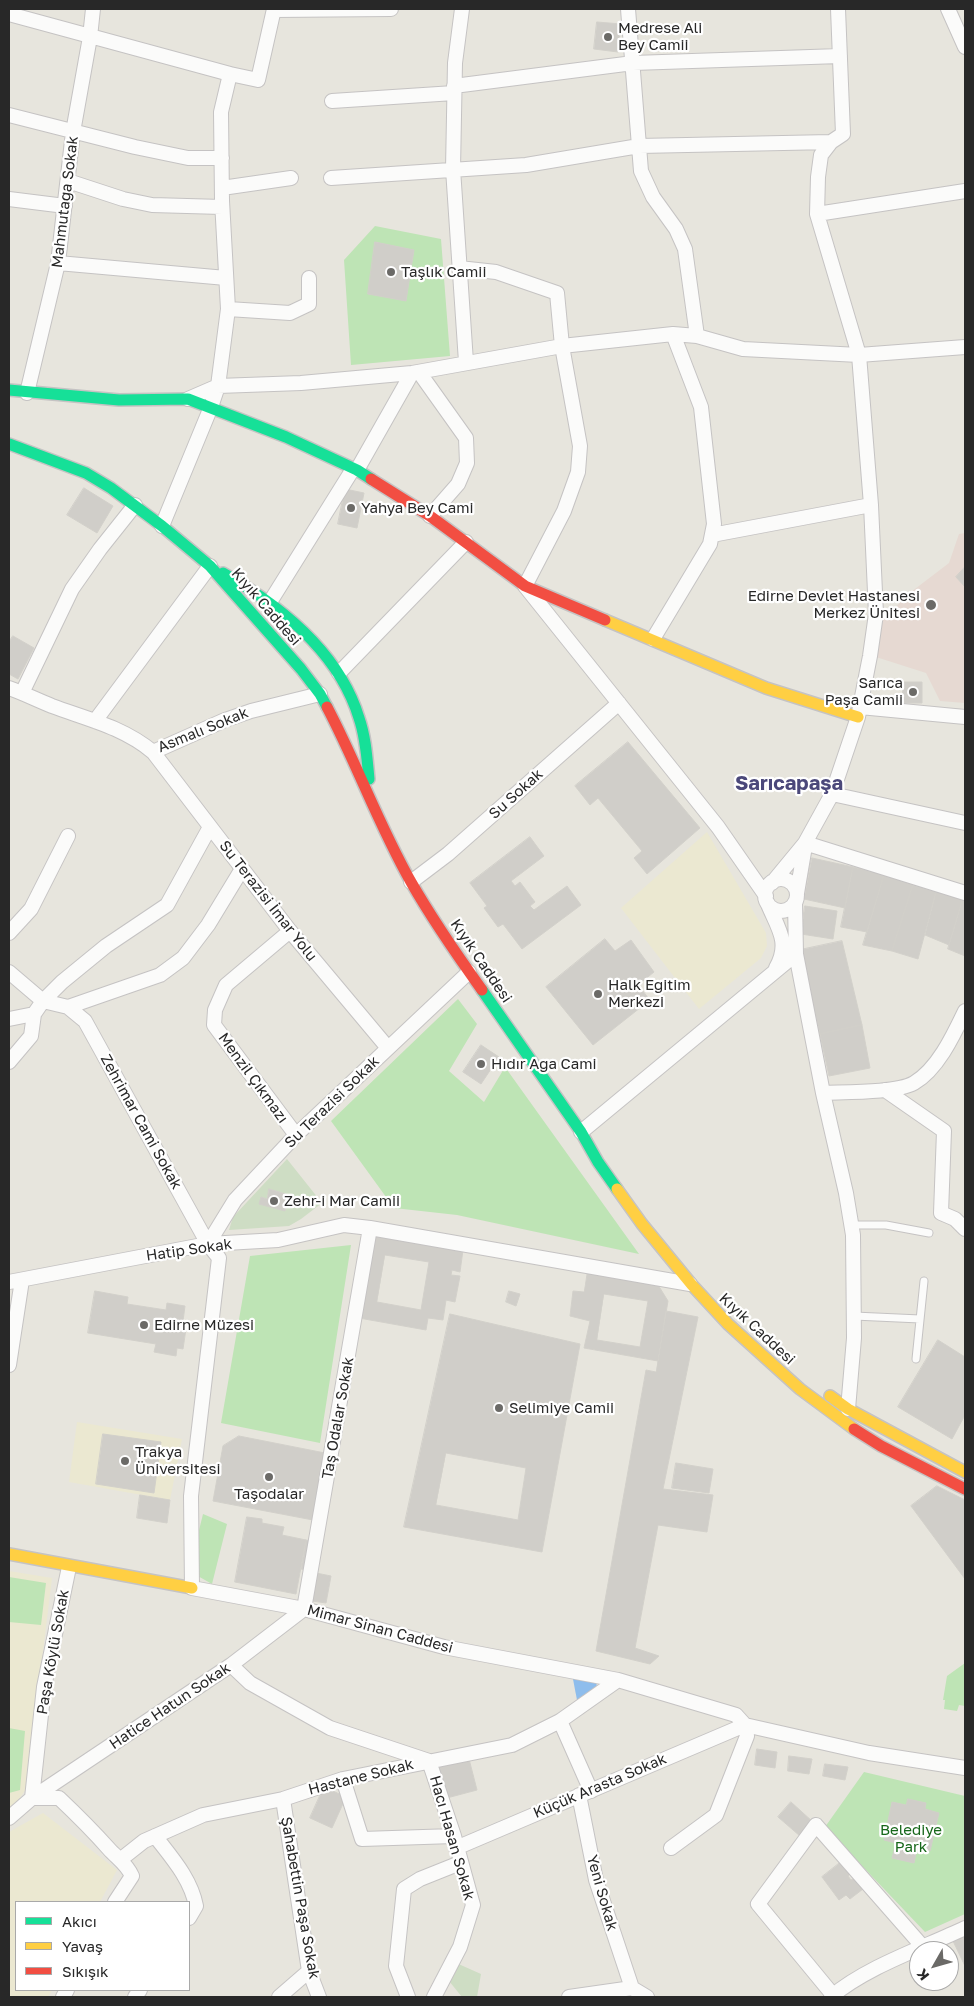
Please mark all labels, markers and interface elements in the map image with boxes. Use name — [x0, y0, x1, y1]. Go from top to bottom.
place label: Medrese Ali Bey Camii — [618, 19, 702, 54]
marker: Medrese Ali Bey Camii — [602, 31, 614, 43]
street label: Mahmutağa Sokak — [48, 135, 82, 269]
place label: Taşlık Camii — [401, 263, 486, 281]
marker: Taşlık Camii — [385, 266, 397, 278]
place label: Yahya Bey Cami — [361, 499, 474, 517]
marker: Yahya Bey Cami — [345, 502, 357, 514]
street label: Kıyık Caddesi — [227, 565, 305, 649]
place label: Edirne Devlet Hastanesi Merkez Ünitesi — [748, 587, 920, 622]
marker: Edirne Devlet Hastanesi Merkez Ünitesi — [924, 598, 938, 612]
place label: Sarıca Paşa Camii — [825, 674, 903, 709]
marker: Sarıca Paşa Camii — [907, 686, 919, 698]
street label: Asmalı Sokak — [155, 704, 251, 756]
street label: Su Sokak — [485, 765, 547, 823]
district label: Sarıcapaşa — [735, 772, 843, 796]
street label: Su Terazisi İmar Yolu — [215, 837, 321, 965]
street label: Kıyık Caddesi — [446, 916, 516, 1006]
place label: Halk Eğitim Merkezi — [608, 976, 690, 1011]
marker: Halk Eğitim Merkezi — [592, 988, 604, 1000]
street label: Menzil Çıkmazı — [214, 1029, 292, 1127]
street label: Zehrimar Cami Sokak — [96, 1051, 186, 1193]
street label: Su Terazisi Sokak — [281, 1052, 383, 1152]
place label: Hıdır Ağa Cami — [491, 1055, 597, 1073]
marker: Hıdır Ağa Cami — [475, 1058, 487, 1070]
place label: Zehr-i Mar Camii — [284, 1192, 400, 1210]
marker: Zehr-i Mar Camii — [268, 1195, 280, 1207]
street label: Hatip Sokak — [145, 1235, 233, 1265]
street label: Kıyık Caddesi — [715, 1289, 799, 1369]
place label: Edirne Müzesi — [154, 1316, 254, 1334]
marker: Edirne Müzesi — [138, 1319, 150, 1331]
street label: Taş Odalar Sokak — [318, 1356, 358, 1480]
place label: Selimiye Camii — [509, 1399, 614, 1417]
marker: Selimiye Camii — [493, 1402, 505, 1414]
place label: Trakya Üniversitesi — [135, 1443, 220, 1478]
marker: Trakya Üniversitesi — [119, 1455, 131, 1467]
marker: Taşodalar — [263, 1471, 275, 1483]
place label: Taşodalar — [234, 1485, 304, 1503]
street label: Paşa Köylü Sokak — [33, 1588, 73, 1716]
street label: Mimar Sinan Caddesi — [305, 1601, 455, 1657]
street label: Hatice Hatun Sokak — [106, 1659, 234, 1753]
street label: Küçük Arasta Sokak — [531, 1750, 669, 1822]
street label: Hastane Sokak — [306, 1755, 416, 1799]
street label: Hacı Hasan Sokak — [426, 1774, 478, 1902]
street label: Şahabettin Paşa Sokak — [277, 1815, 323, 1981]
park label: Belediye Park — [880, 1821, 942, 1856]
street label: Yeni Sokak — [583, 1853, 621, 1933]
legend — [15, 1901, 190, 1991]
text: Akıcı — [62, 1912, 97, 1930]
text: Yavaş — [62, 1937, 103, 1955]
north arrow — [909, 1941, 959, 1991]
text: Sıkışık — [62, 1962, 109, 1980]
text: K — [913, 1966, 932, 1984]

